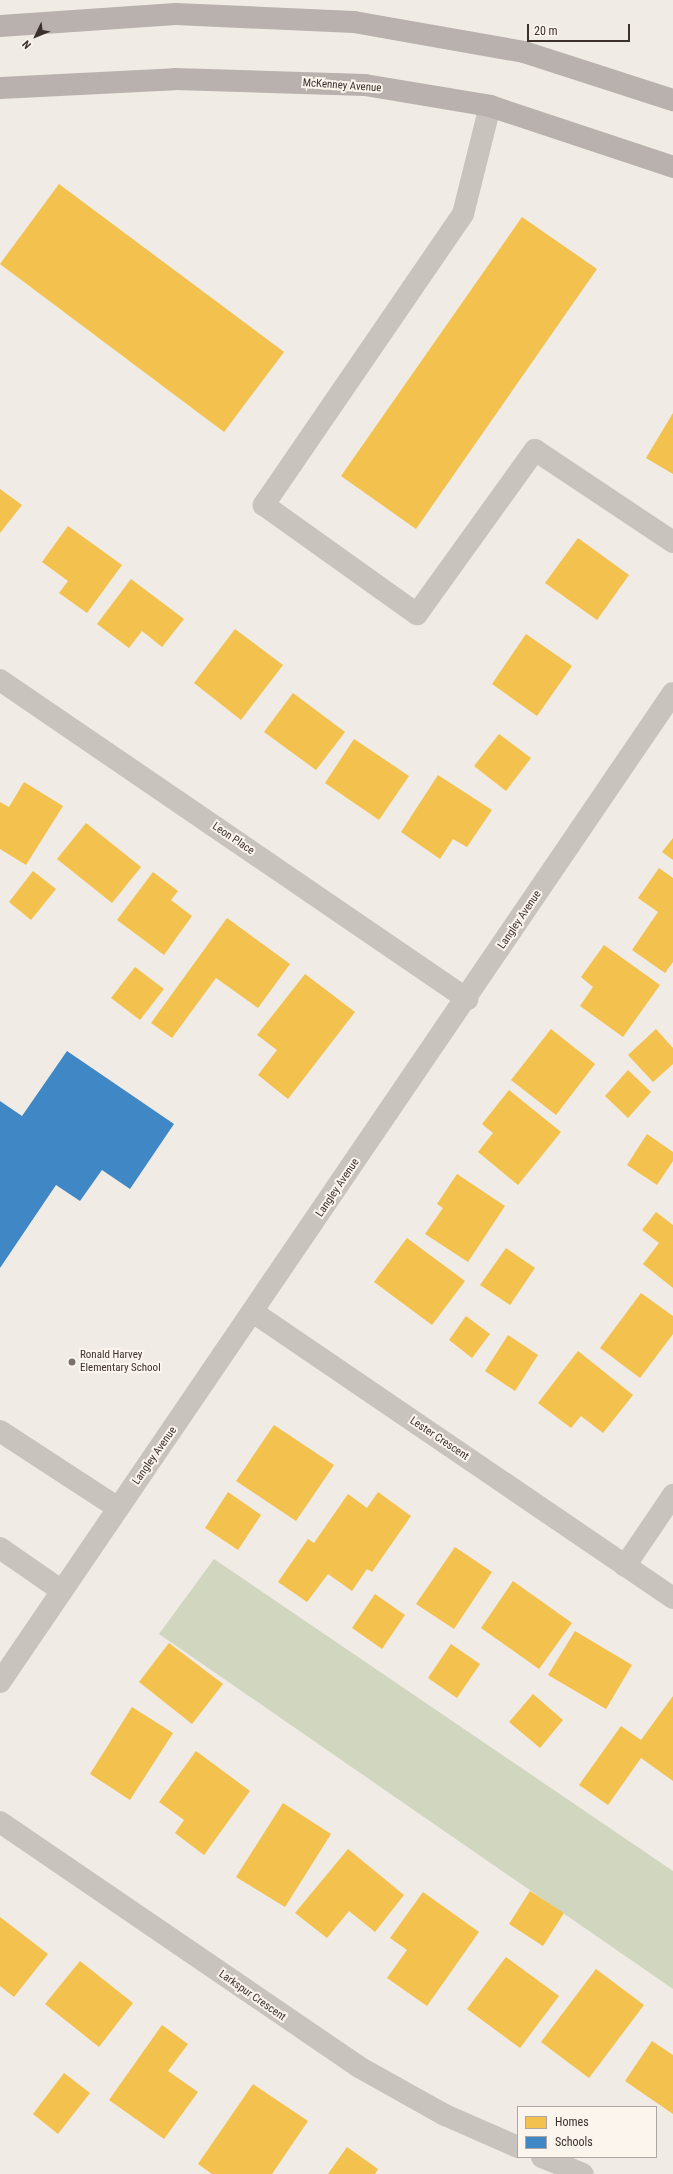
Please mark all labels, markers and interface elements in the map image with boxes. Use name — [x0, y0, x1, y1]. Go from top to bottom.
north arrow — [16, 16, 56, 56]
scale bar — [529, 16, 632, 42]
text: 20 m — [534, 24, 558, 38]
text: N — [20, 38, 34, 51]
street label: McKenney Avenue — [302, 77, 382, 95]
street label: Leon Place — [209, 820, 257, 858]
street label: Langley Avenue — [496, 888, 544, 952]
street label: Langley Avenue — [314, 1156, 362, 1220]
place label: Ronald Harvey Elementary School — [80, 1349, 161, 1375]
marker: Ronald Harvey Elementary School — [67, 1357, 77, 1367]
street label: Lester Crescent — [407, 1414, 471, 1464]
street label: Langley Avenue — [130, 1425, 180, 1487]
street label: Larkspur Crescent — [216, 1968, 288, 2024]
legend — [517, 2106, 657, 2158]
text: Homes — [555, 2115, 589, 2129]
text: Schools — [555, 2135, 593, 2149]

